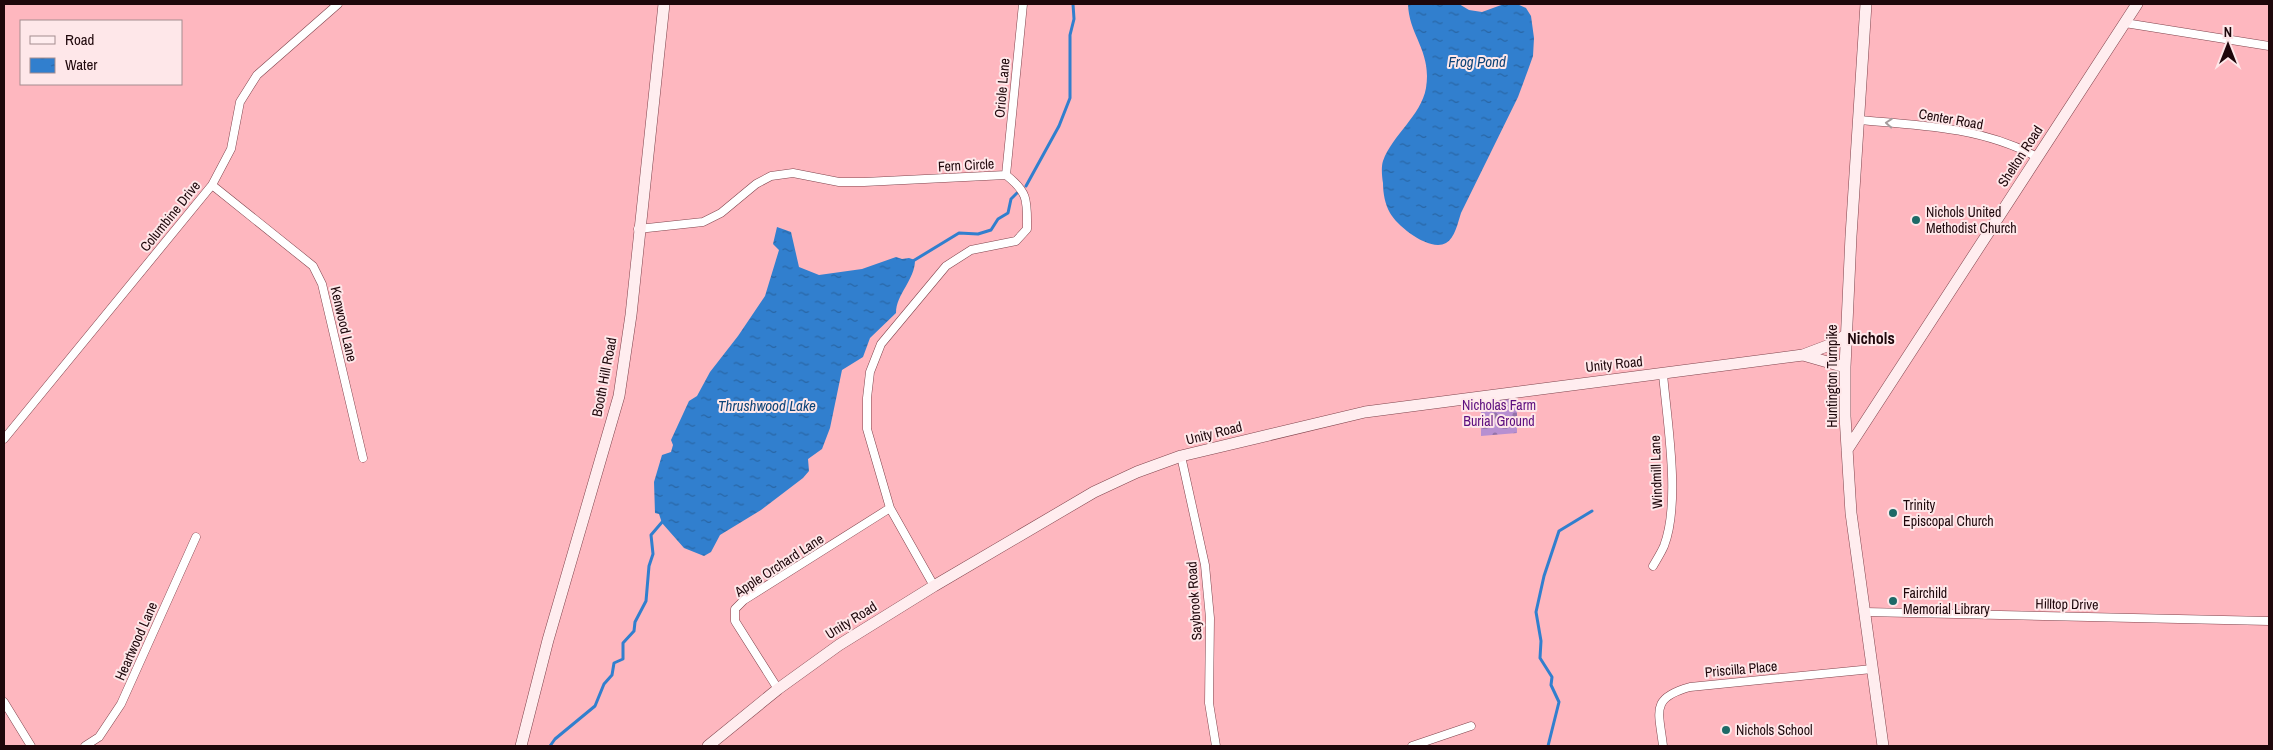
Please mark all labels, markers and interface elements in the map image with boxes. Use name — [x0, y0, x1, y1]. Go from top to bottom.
legend — [20, 20, 182, 85]
north arrow — [2203, 20, 2253, 70]
text: N — [2224, 23, 2232, 41]
text: Road — [65, 29, 94, 50]
water label: Frog Pond — [1448, 51, 1506, 72]
text: Water — [65, 54, 97, 75]
street label: Oriole Lane — [990, 57, 1014, 119]
street label: Center Road — [1917, 104, 1985, 134]
one-way arrow — [1884, 117, 1892, 128]
street label: Shelton Road — [1994, 122, 2046, 190]
street label: Fern Circle — [937, 155, 995, 175]
street label: Columbine Drive — [136, 177, 204, 255]
place label: Nichols United Methodist Church — [1926, 203, 2017, 237]
marker: Nichols United Methodist Church — [1910, 214, 1922, 226]
street label: Kenwood Lane — [327, 285, 361, 363]
street label: Huntington Turnpike — [1823, 324, 1841, 428]
district label: Nichols — [1847, 327, 1895, 349]
street label: Booth Hill Road — [587, 336, 621, 418]
street label: Unity Road — [1584, 352, 1644, 376]
water label: Thrushwood Lake — [718, 395, 816, 416]
park label: Nicholas Farm Burial Ground — [1462, 396, 1536, 430]
street label: Unity Road — [1184, 417, 1244, 449]
street label: Windmill Lane — [1646, 435, 1666, 509]
place label: Trinity Episcopal Church — [1903, 496, 1994, 530]
marker: Trinity Episcopal Church — [1887, 507, 1899, 519]
street label: Apple Orchard Lane — [730, 529, 827, 601]
street label: Saybrook Road — [1182, 561, 1206, 641]
place label: Fairchild Memorial Library — [1903, 584, 1990, 618]
street label: Hilltop Drive — [2035, 594, 2099, 614]
marker: Fairchild Memorial Library — [1887, 595, 1899, 607]
street label: Unity Road — [822, 597, 880, 643]
street label: Heartwood Lane — [111, 599, 161, 683]
street label: Priscilla Place — [1704, 657, 1778, 681]
place label: Nichols School — [1736, 721, 1813, 739]
marker: Nichols School — [1720, 724, 1732, 736]

